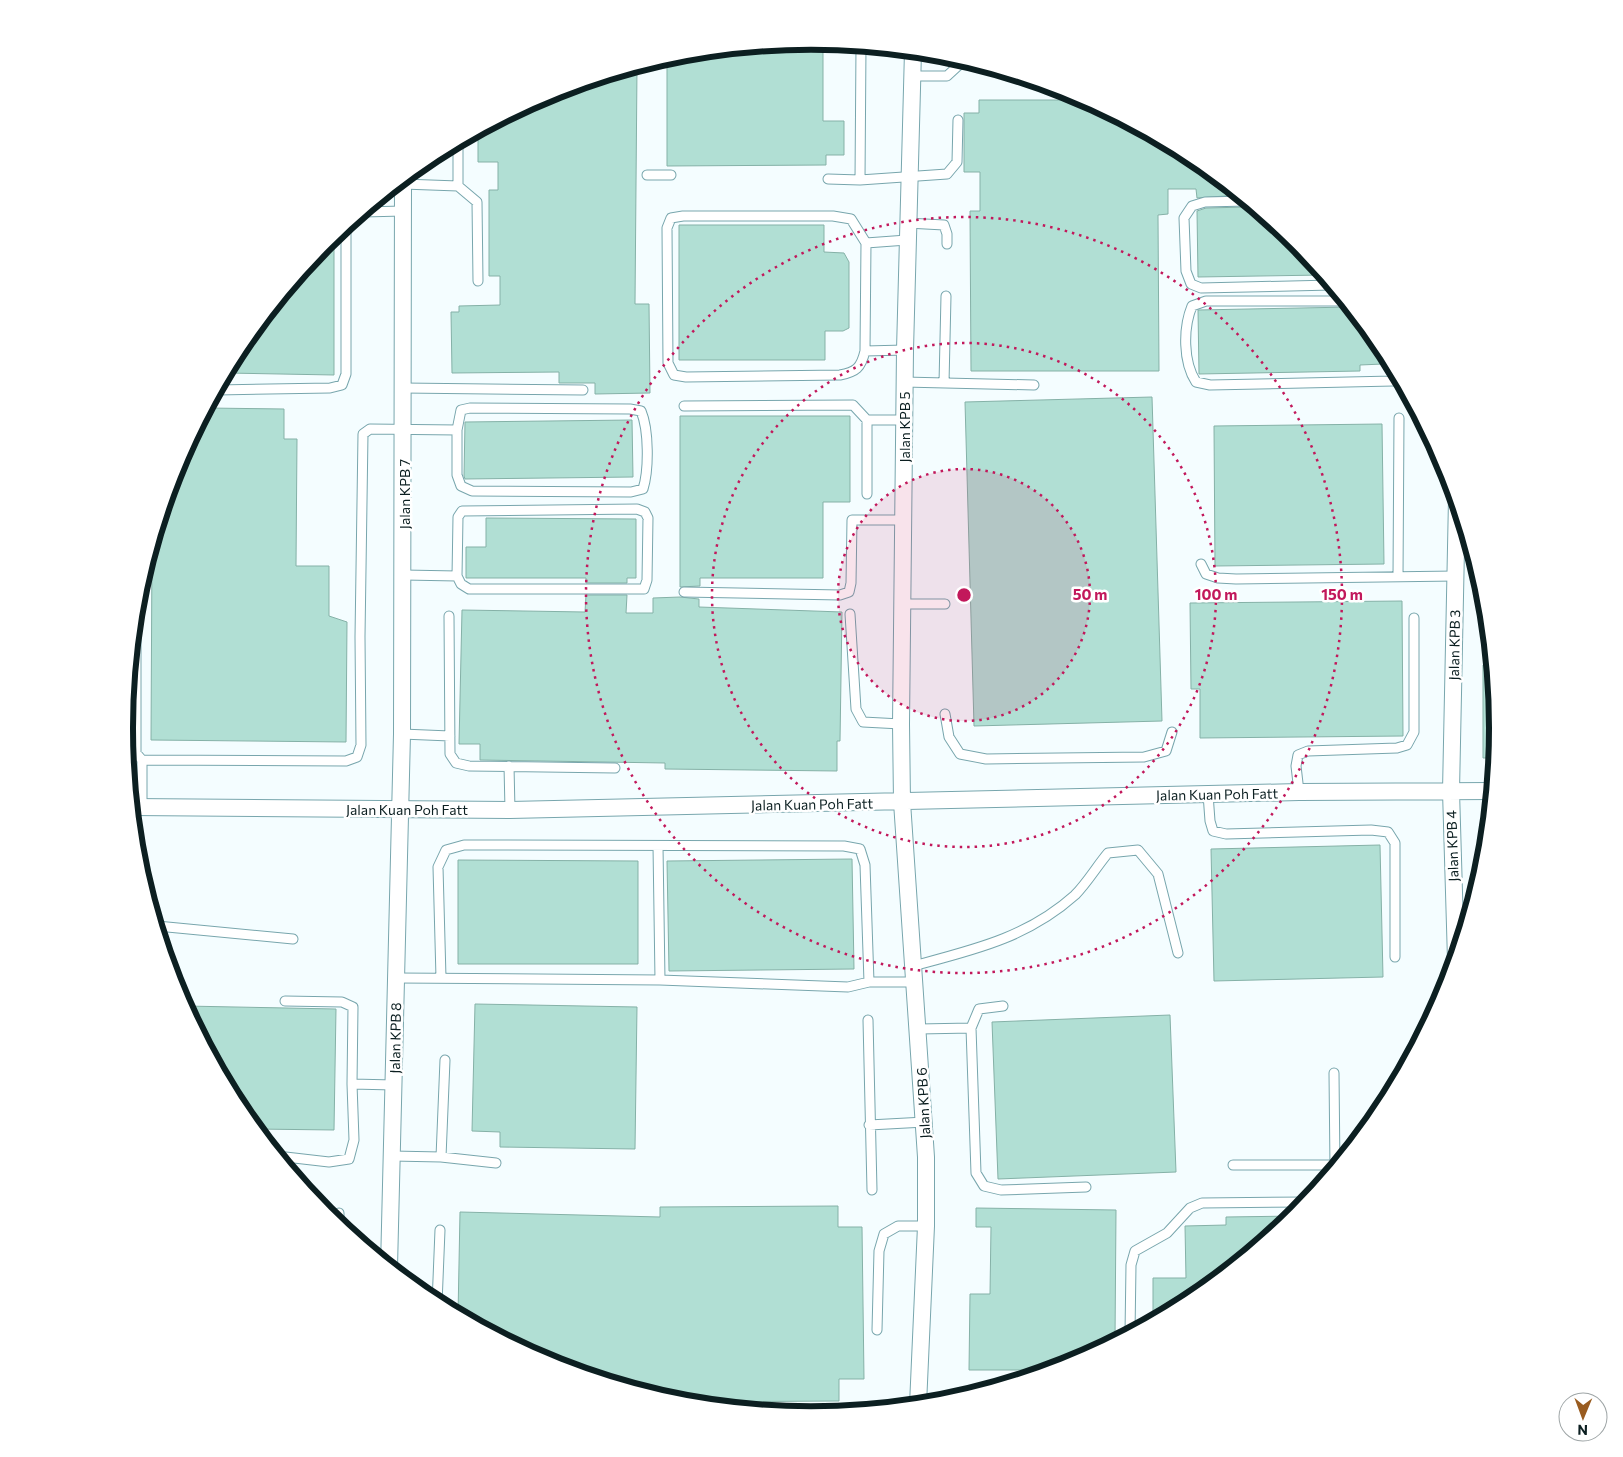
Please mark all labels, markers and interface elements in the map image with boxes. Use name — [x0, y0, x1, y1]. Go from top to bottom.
street label: Jalan KPB 5 — [896, 392, 913, 462]
street label: Jalan KPB 7 — [396, 459, 413, 529]
text: 50 m — [1073, 585, 1107, 603]
text: 100 m — [1195, 585, 1237, 603]
text: 150 m — [1321, 585, 1363, 603]
centre of rings — [955, 586, 973, 604]
street label: Jalan KPB 3 — [1445, 609, 1463, 681]
street label: Jalan Kuan Poh Fatt — [1156, 784, 1278, 804]
street label: Jalan Kuan Poh Fatt — [751, 794, 873, 814]
street label: Jalan Kuan Poh Fatt — [346, 801, 468, 818]
street label: Jalan KPB 4 — [1442, 809, 1462, 882]
street label: Jalan KPB 8 — [386, 1002, 404, 1074]
street label: Jalan KPB 6 — [913, 1067, 933, 1139]
north arrow — [1558, 1392, 1608, 1442]
text: N — [1577, 1422, 1588, 1439]

